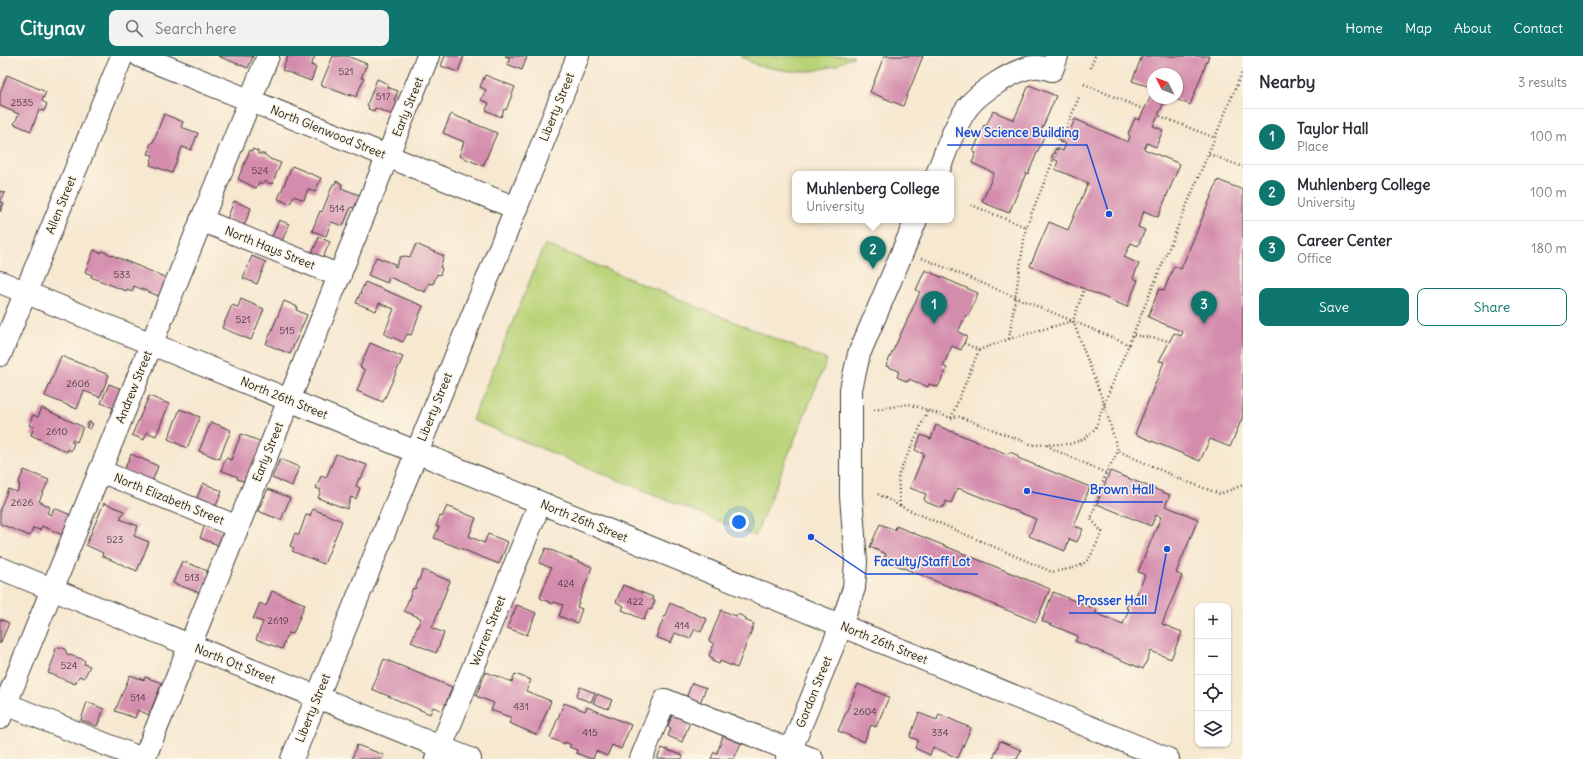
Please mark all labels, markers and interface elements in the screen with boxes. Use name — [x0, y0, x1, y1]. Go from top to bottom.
search box — [109, 10, 389, 46]
text: Citynav — [20, 16, 85, 40]
icon: search — [123, 17, 145, 39]
text: Search here — [155, 19, 236, 38]
text: Home — [1345, 19, 1383, 37]
text: Map — [1405, 19, 1432, 37]
text: About — [1454, 19, 1492, 37]
text: Contact — [1514, 19, 1563, 37]
house number: 521 — [338, 65, 354, 78]
north arrow — [1147, 68, 1183, 104]
street label: Liberty Street — [536, 70, 577, 143]
text: Nearby — [1259, 71, 1315, 93]
text: 3 results — [1518, 74, 1567, 91]
street label: Early Street — [389, 75, 426, 139]
house number: 517 — [376, 90, 390, 103]
house number: 2535 — [11, 96, 34, 109]
street label: North Glenwood Street — [268, 102, 388, 162]
text: Taylor Hall — [1297, 119, 1368, 138]
callout: New Science Building — [947, 120, 1087, 145]
text: New Science Building — [955, 124, 1079, 141]
text: 1 — [1269, 128, 1275, 145]
text: 100 m — [1530, 128, 1567, 145]
text: Place — [1297, 138, 1328, 155]
house number: 524 — [252, 164, 269, 177]
popup — [792, 171, 954, 223]
street label: Allen Street — [42, 174, 79, 236]
text: Muhlenberg College — [1297, 175, 1430, 194]
text: Muhlenberg College — [806, 179, 940, 198]
text: 2 — [1268, 184, 1276, 201]
text: 100 m — [1530, 184, 1567, 201]
text: University — [1297, 194, 1355, 211]
text: University — [806, 198, 865, 215]
house number: 514 — [329, 202, 345, 215]
street label: North Hays Street — [223, 223, 318, 273]
text: Career Center — [1297, 231, 1392, 250]
pin: 2 — [860, 236, 886, 269]
text: 3 — [1268, 240, 1276, 257]
text: 180 m — [1531, 240, 1567, 257]
text: Office — [1297, 250, 1332, 267]
house number: 533 — [113, 268, 131, 281]
button: Save — [1259, 288, 1409, 326]
button: Share — [1417, 288, 1567, 326]
pin: 1 — [921, 291, 947, 324]
pin: 3 — [1191, 291, 1217, 324]
house number: 521 — [235, 313, 251, 326]
house number: 515 — [279, 324, 295, 337]
street label: Andrew Street — [112, 348, 155, 425]
street label: Liberty Street — [414, 370, 455, 443]
street label: North 26th Street — [238, 373, 330, 422]
house number: 2606 — [66, 377, 90, 390]
street label: Early Street — [249, 420, 286, 484]
house number: 2610 — [46, 425, 68, 438]
street label: North Elizabeth Street — [112, 470, 226, 528]
callout: Brown Hall — [1082, 477, 1163, 502]
text: Brown Hall — [1090, 481, 1154, 498]
house number: 2626 — [11, 496, 33, 509]
street label: North 26th Street — [538, 496, 630, 545]
your location — [729, 512, 749, 532]
house number: 523 — [107, 533, 124, 546]
callout: Faculty/Staff Lot — [866, 549, 978, 574]
text: Faculty/Staff Lot — [874, 553, 971, 570]
house number: 513 — [184, 571, 200, 584]
house number: 424 — [558, 577, 575, 590]
callout: Prosser Hall — [1069, 588, 1155, 613]
text: Prosser Hall — [1077, 592, 1147, 609]
street label: Warren Street — [467, 593, 509, 668]
house number: 422 — [627, 595, 644, 608]
map controls — [1195, 603, 1231, 747]
button: + — [1195, 603, 1231, 639]
house number: 2619 — [268, 614, 289, 627]
street label: North 26th Street — [838, 618, 930, 667]
house number: 414 — [674, 619, 690, 632]
button: − — [1195, 639, 1231, 675]
street label: North Ott Street — [193, 640, 278, 687]
street label: Gordon Street — [792, 654, 835, 730]
house number: 524 — [61, 659, 78, 672]
street label: Liberty Street — [292, 671, 333, 744]
button: locate — [1195, 675, 1231, 711]
house number: 514 — [130, 691, 146, 704]
house number: 431 — [513, 700, 529, 713]
house number: 2604 — [853, 705, 877, 718]
button: layers — [1195, 711, 1231, 747]
house number: 415 — [582, 726, 598, 739]
house number: 334 — [931, 726, 949, 739]

